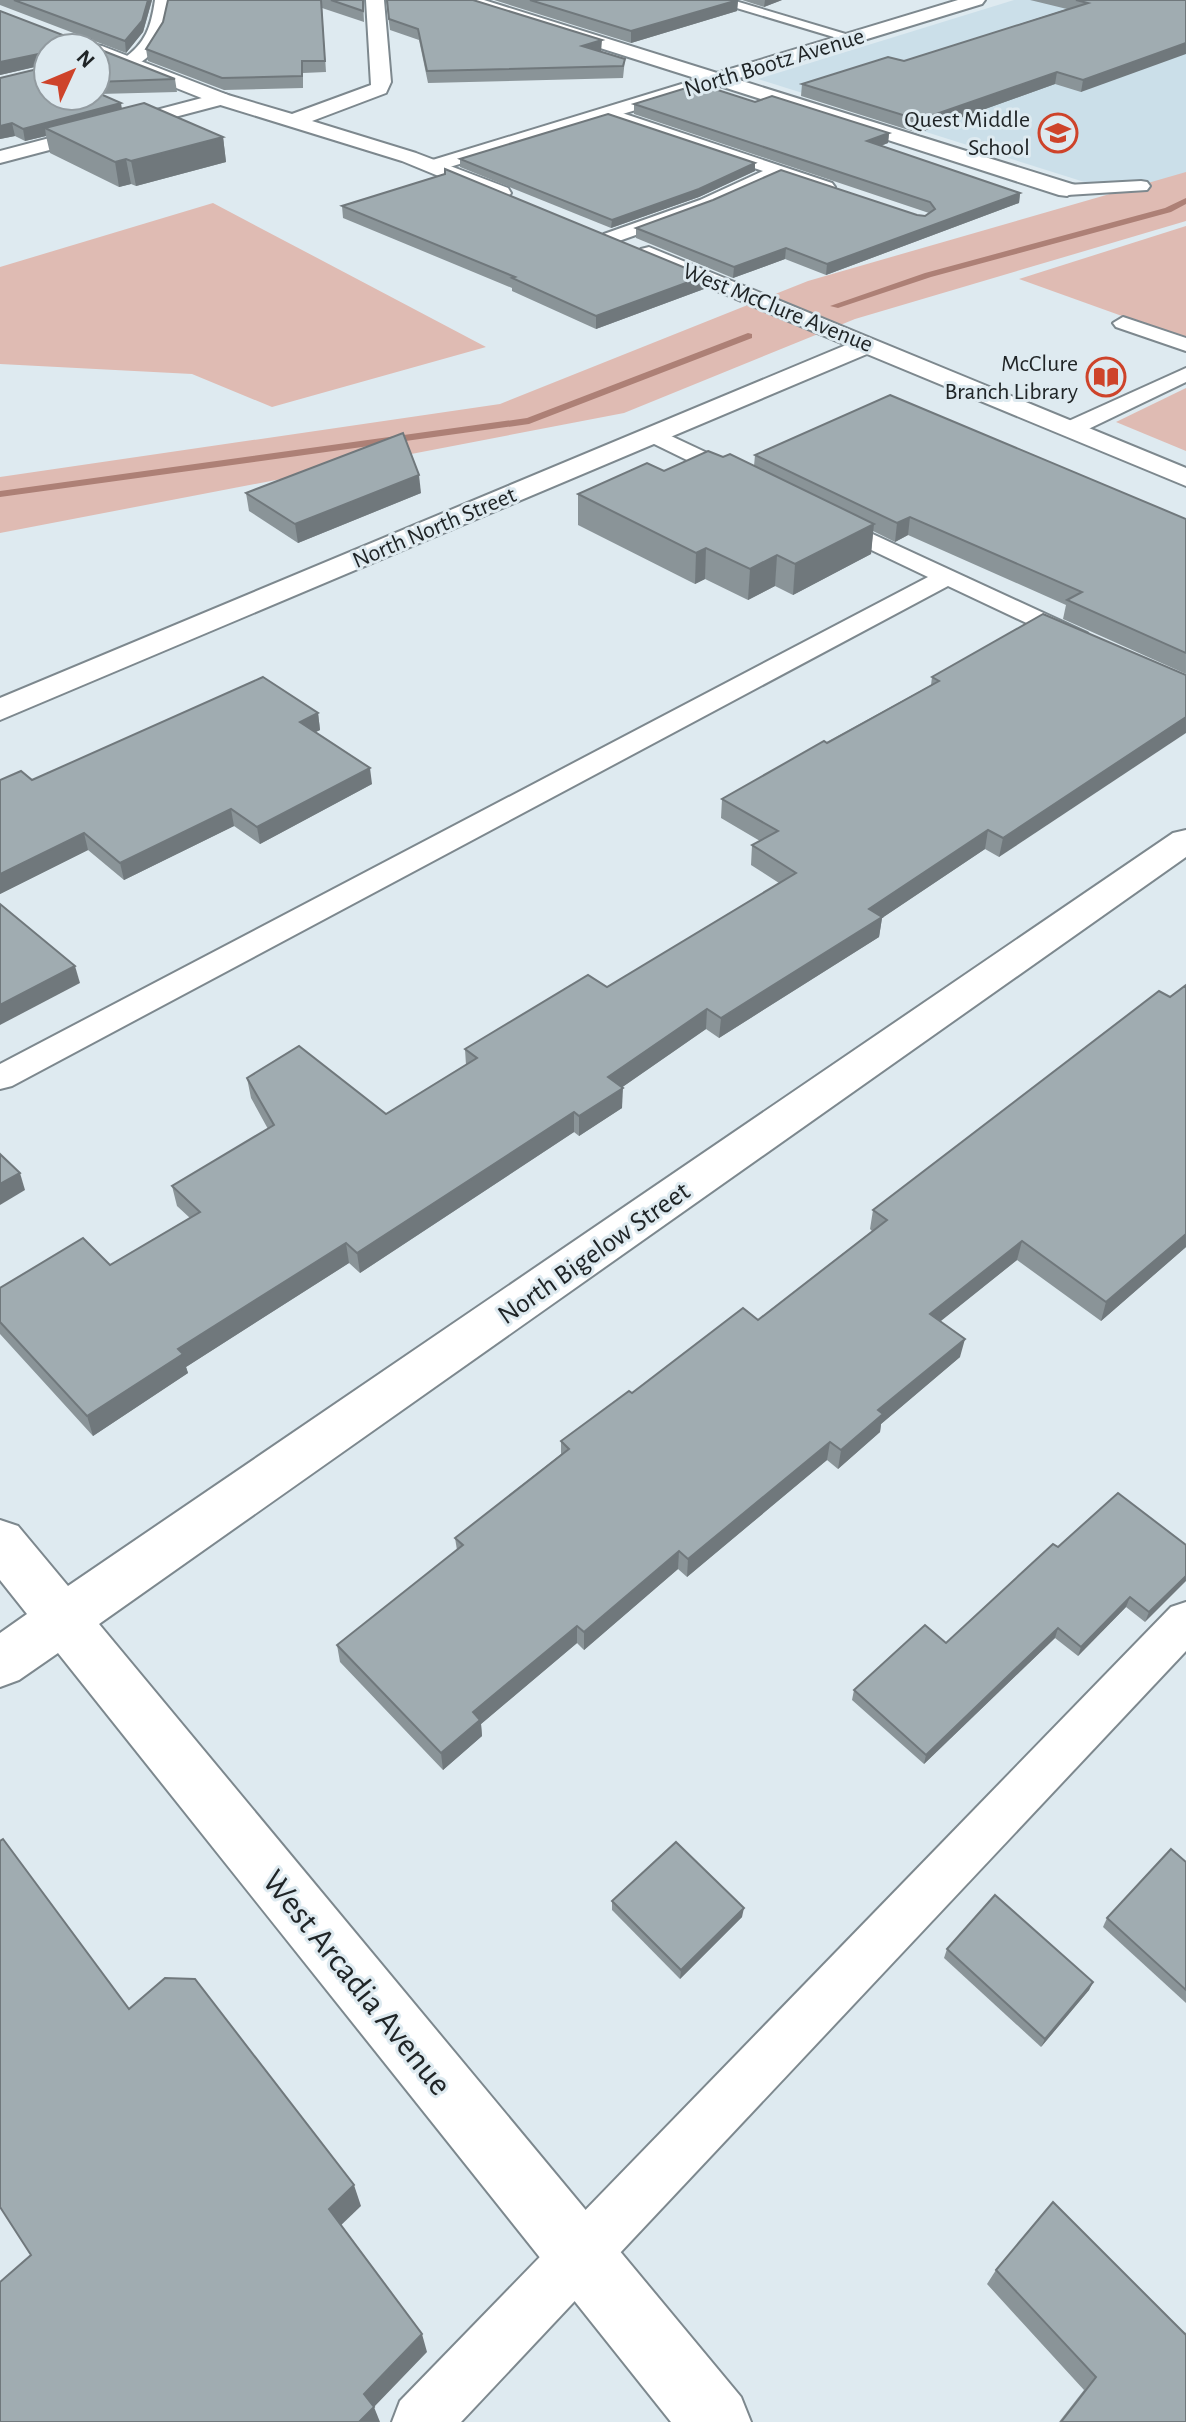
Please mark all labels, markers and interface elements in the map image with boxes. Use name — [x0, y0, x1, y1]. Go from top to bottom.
street label: North Bootz Avenue — [681, 24, 867, 102]
north arrow — [32, 32, 112, 112]
text: N — [72, 46, 99, 72]
place label: Quest Middle School — [904, 108, 1030, 160]
school or university icon: Quest Middle School — [1037, 112, 1079, 154]
street label: West McClure Avenue — [679, 259, 876, 357]
place label: McClure Branch Library — [944, 352, 1078, 404]
library icon: McClure Branch Library — [1085, 356, 1127, 398]
street label: North North Street — [349, 483, 520, 573]
street label: North Bigelow Street — [493, 1177, 695, 1330]
street label: West Arcadia Avenue — [256, 1864, 457, 2102]

